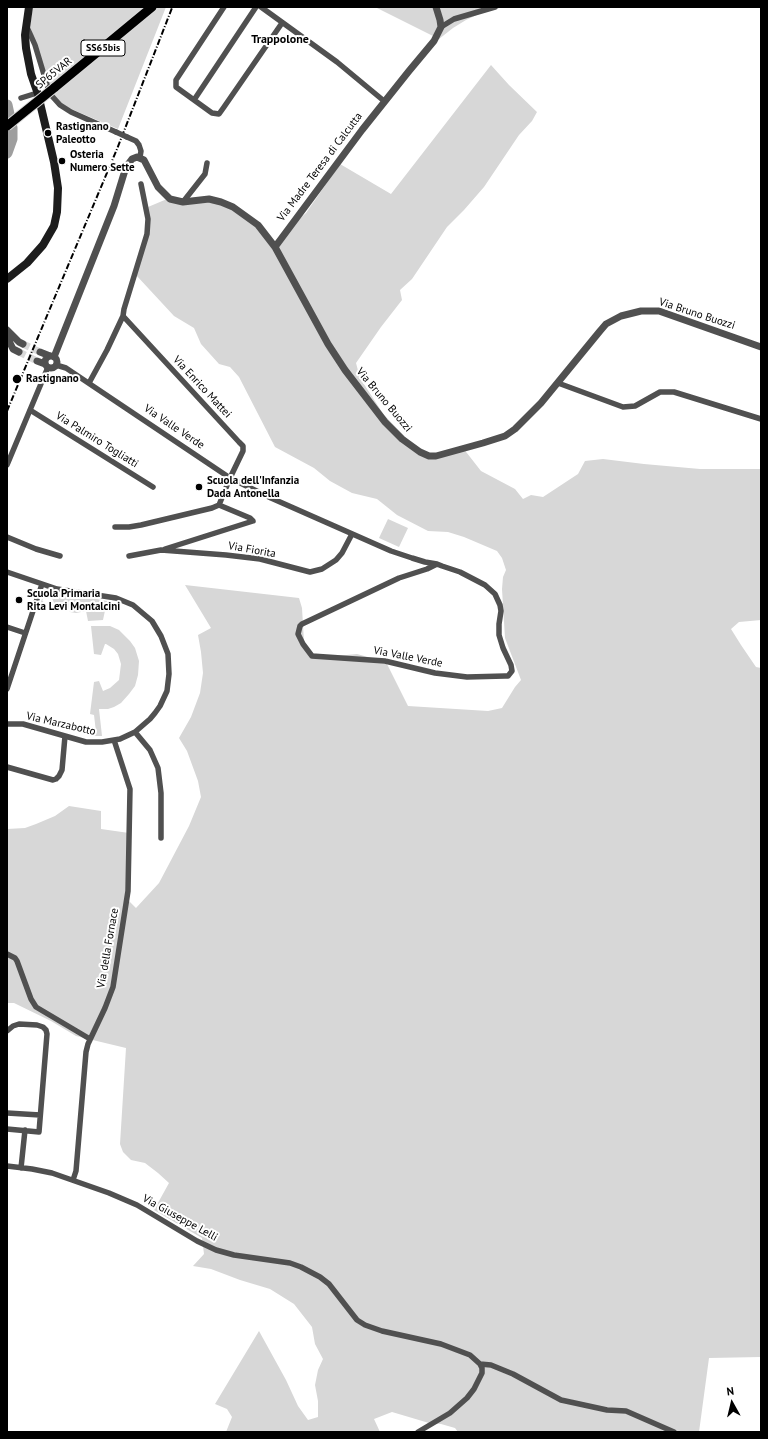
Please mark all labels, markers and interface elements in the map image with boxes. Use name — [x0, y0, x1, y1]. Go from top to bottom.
district label: Trappolone — [251, 33, 309, 47]
road number: SS65bis — [81, 40, 125, 56]
street label: SP65VAR — [33, 54, 75, 92]
street label: Via Madre Teresa di Calcutta — [275, 110, 365, 224]
place label: Rastignano Paleotto — [56, 120, 109, 146]
marker: Rastignano Paleotto — [43, 128, 53, 138]
place label: Osteria Numero Sette — [70, 148, 135, 174]
marker: Osteria Numero Sette — [57, 156, 67, 166]
street label: Via Bruno Buozzi — [657, 295, 737, 333]
street label: Via Enrico Mattei — [170, 353, 234, 421]
street label: Via Bruno Buozzi — [353, 365, 415, 435]
place label: Rastignano — [26, 372, 79, 386]
marker: Rastignano — [11, 373, 23, 385]
street label: Via Valle Verde — [141, 402, 207, 452]
street label: Via Palmiro Togliatti — [53, 409, 141, 471]
place label: Scuola dell'Infanzia Dada Antonella — [207, 474, 299, 500]
marker: Scuola dell'Infanzia Dada Antonella — [194, 482, 204, 492]
street label: Via Fiorita — [227, 539, 277, 561]
place label: Scuola Primaria Rita Levi Montalcini — [27, 587, 120, 613]
marker: Scuola Primaria Rita Levi Montalcini — [14, 595, 24, 605]
street label: Via Valle Verde — [372, 644, 444, 670]
street label: Via Marzabotto — [25, 710, 97, 738]
street label: Via della Fornace — [94, 907, 122, 989]
street label: Via Giuseppe Lelli — [140, 1192, 220, 1244]
north arrow — [712, 1383, 752, 1423]
text: N — [726, 1384, 735, 1399]

